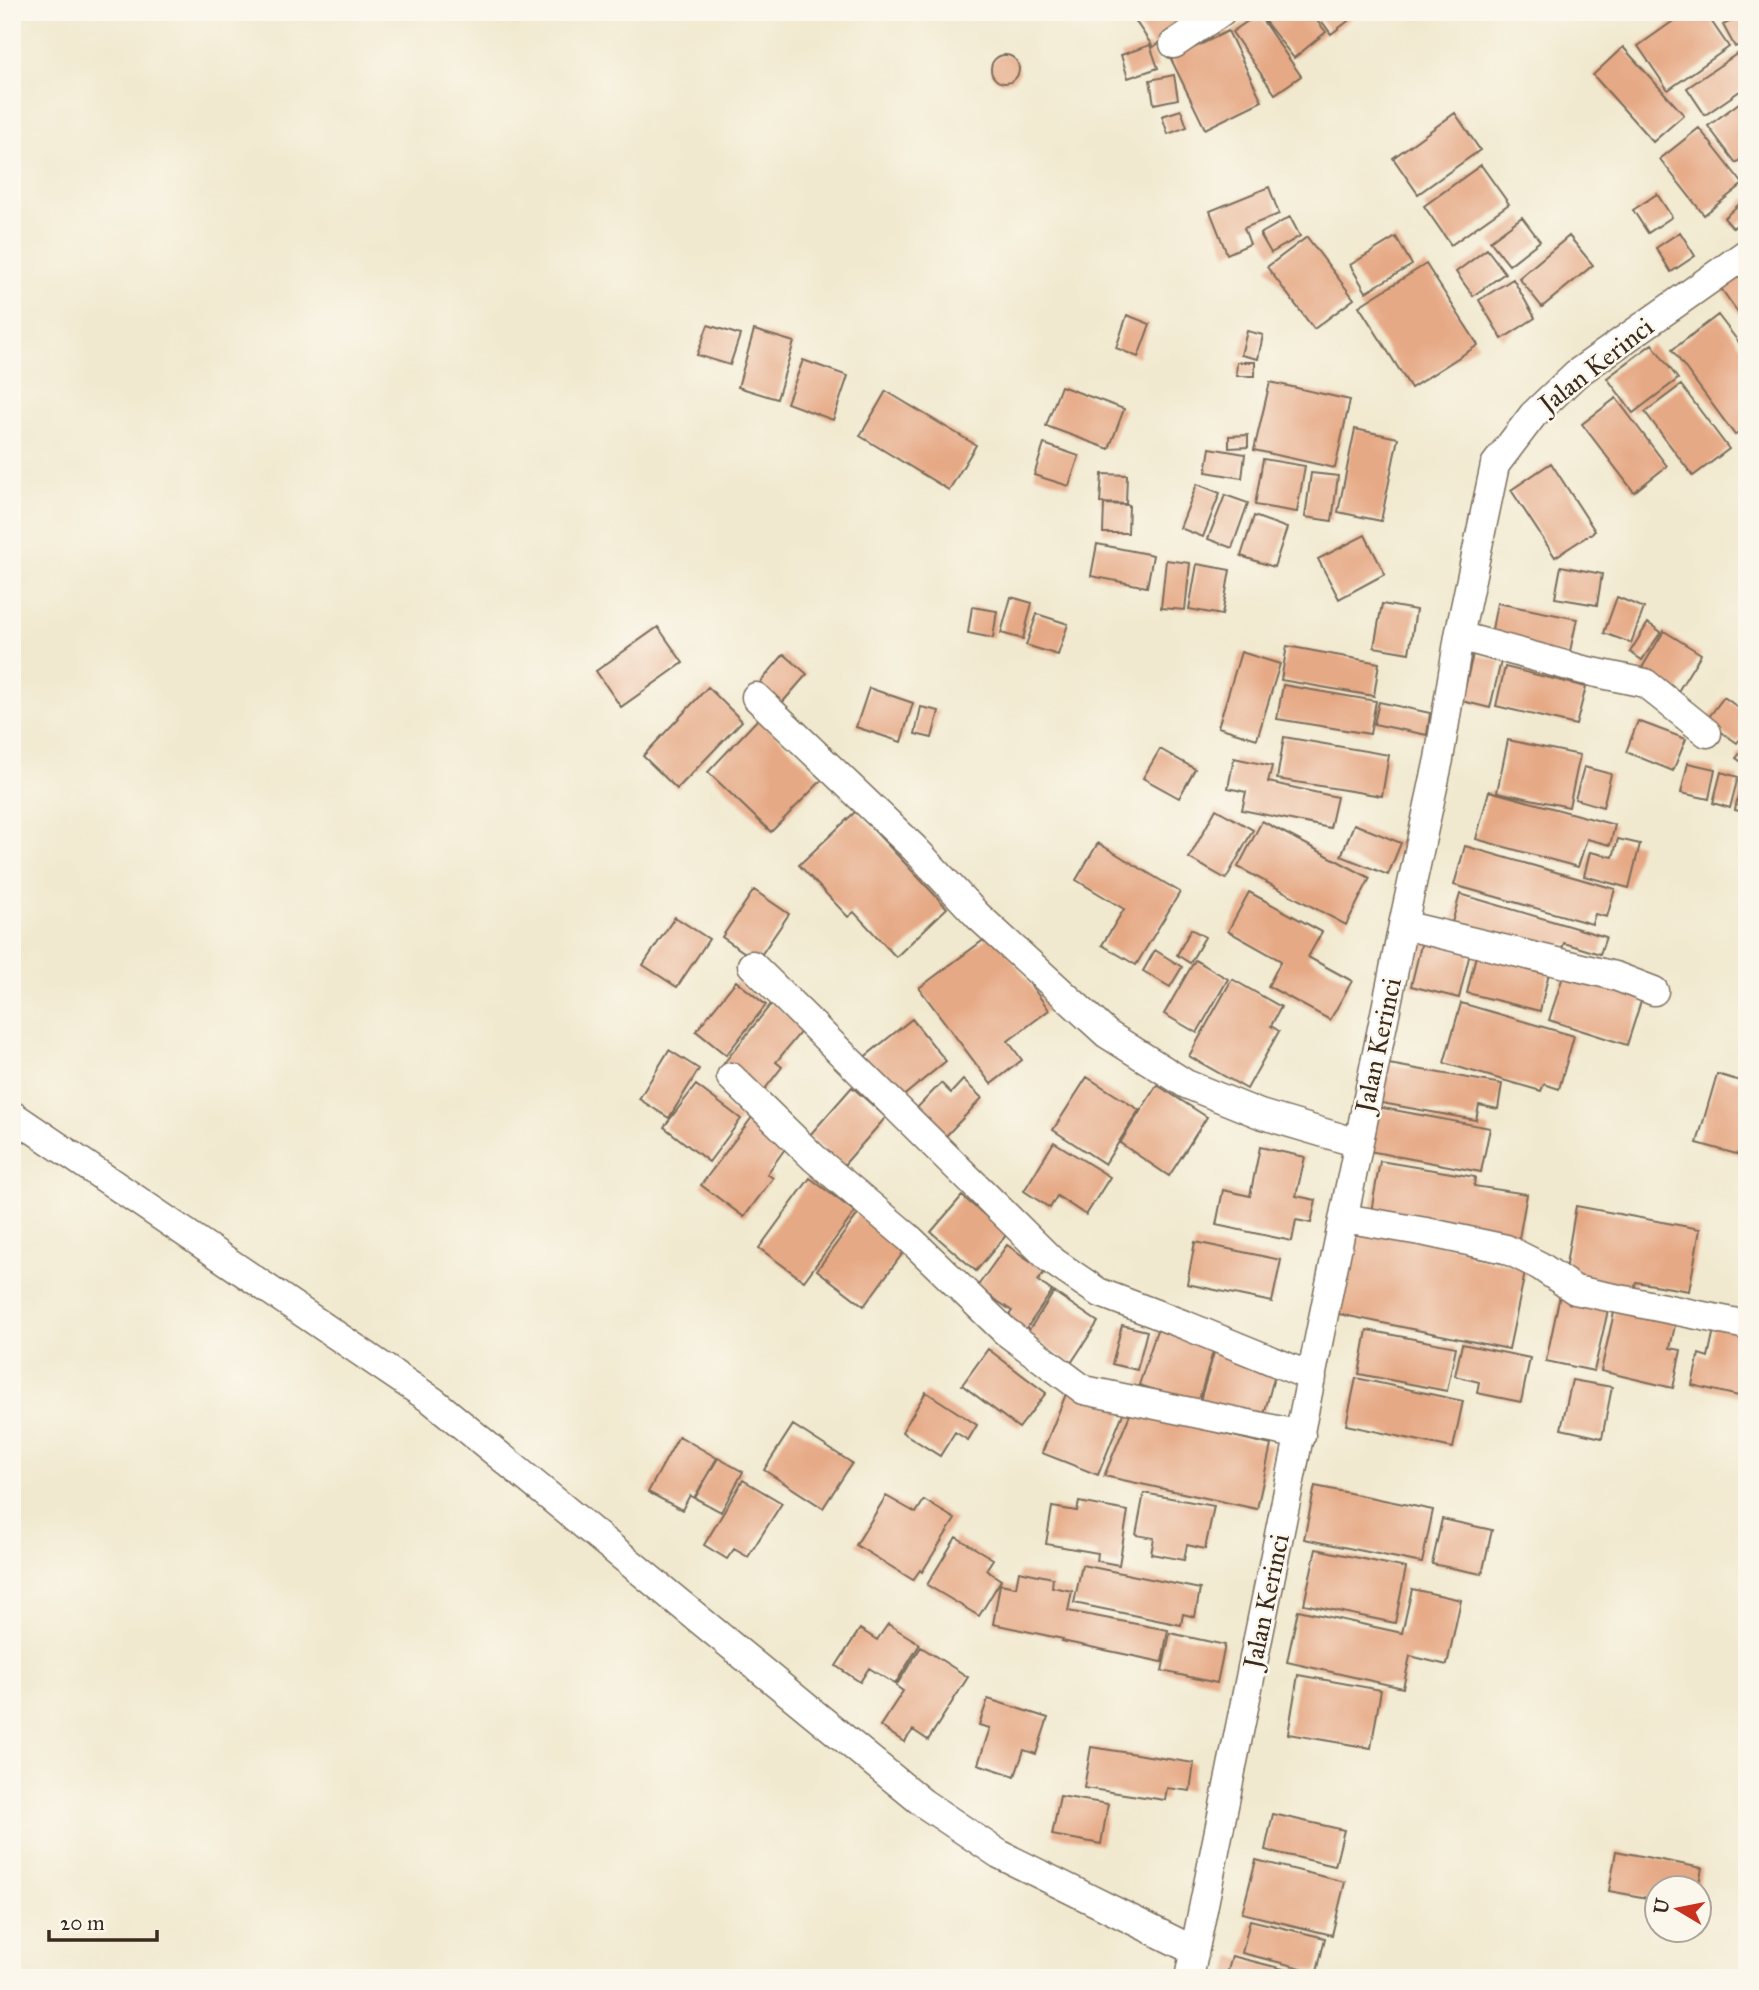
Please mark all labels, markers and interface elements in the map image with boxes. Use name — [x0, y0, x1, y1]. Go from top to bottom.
street label: Jalan Kerinci — [1530, 310, 1660, 422]
street label: Jalan Kerinci — [1348, 975, 1408, 1118]
street label: Jalan Kerinci — [1236, 1531, 1296, 1674]
north arrow — [1644, 1874, 1714, 1944]
text: U — [1649, 1896, 1675, 1916]
scale bar — [49, 1899, 158, 1943]
text: 20 m — [60, 1910, 105, 1936]

